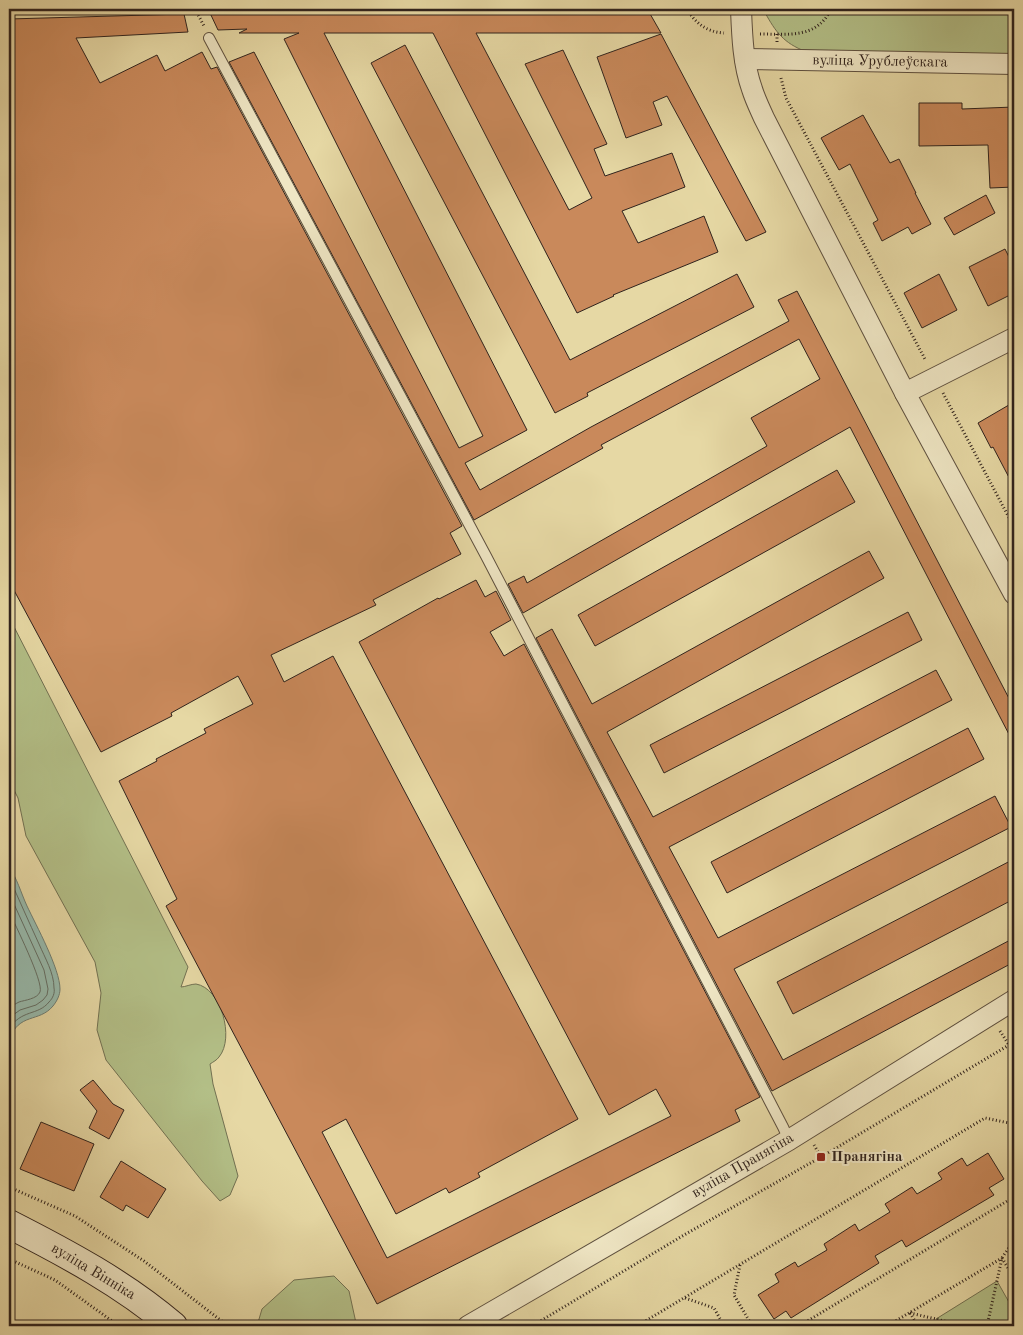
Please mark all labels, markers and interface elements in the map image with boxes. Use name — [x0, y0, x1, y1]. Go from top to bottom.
street label: вуліца Урублеўскага — [812, 53, 948, 71]
street label: вуліца Пранягіна — [689, 1130, 797, 1201]
place label: Пранягіна — [831, 1150, 903, 1165]
marker: Пранягіна — [815, 1151, 827, 1163]
street label: вуліца Вінніка — [48, 1241, 138, 1303]

